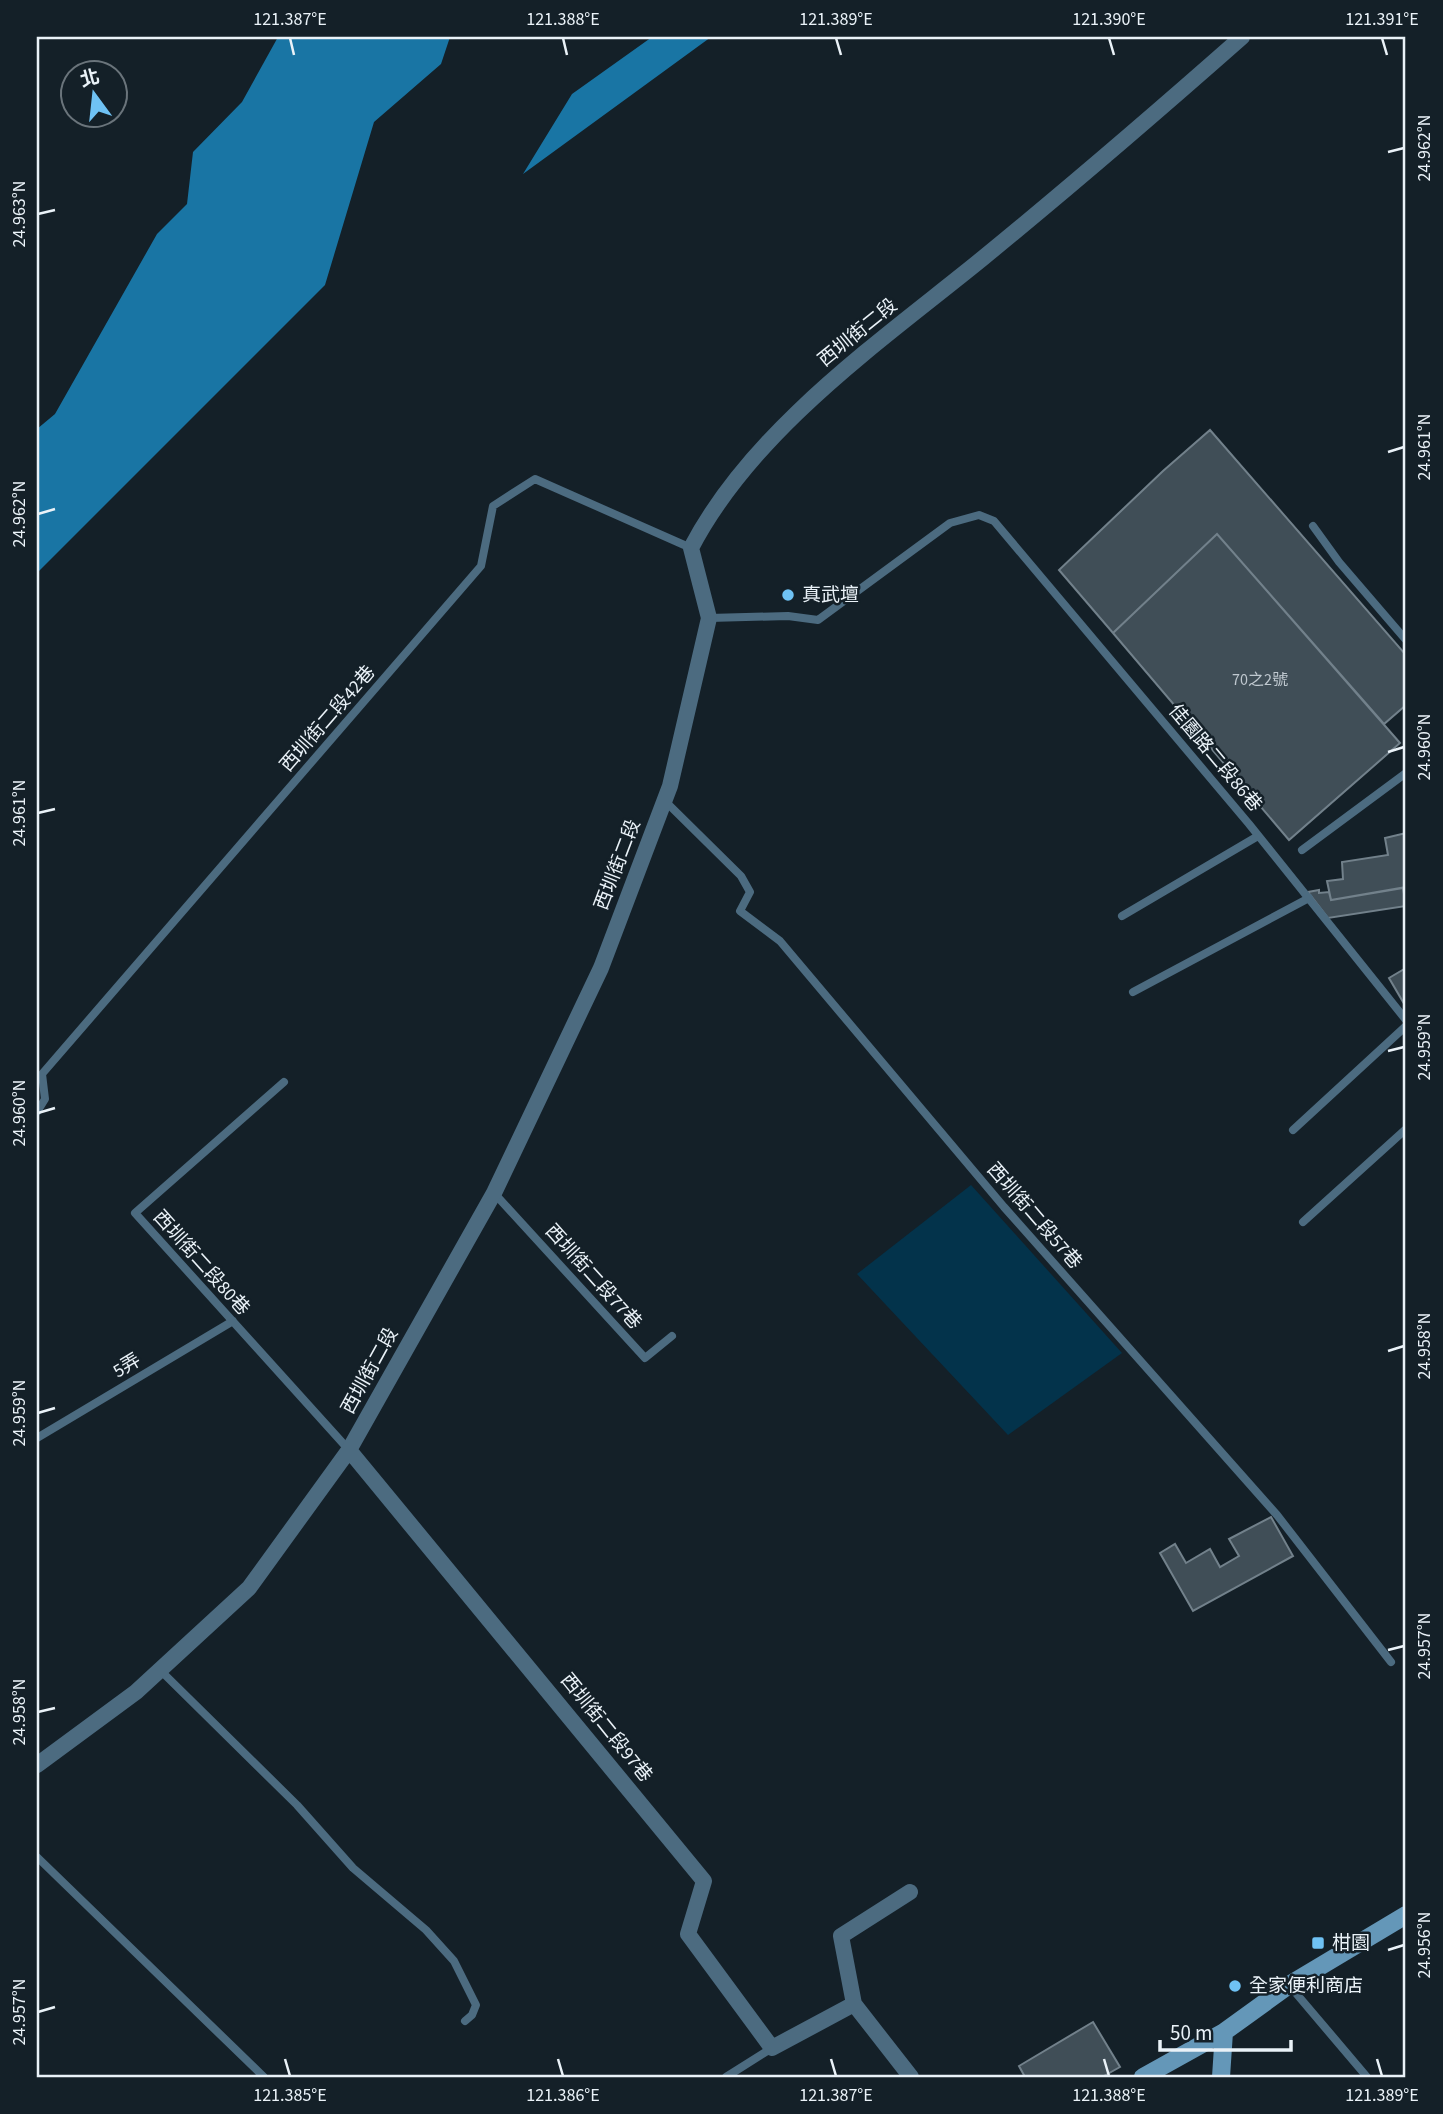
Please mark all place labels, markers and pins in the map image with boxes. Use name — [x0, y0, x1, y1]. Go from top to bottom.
place label: 真武壇 — [802, 582, 859, 609]
marker: 真武壇 — [780, 587, 796, 603]
place label: 柑園 — [1332, 1930, 1370, 1957]
marker: 柑園 — [1310, 1935, 1326, 1951]
place label: 全家便利商店 — [1249, 1973, 1363, 2000]
marker: 全家便利商店 — [1227, 1978, 1243, 1994]

